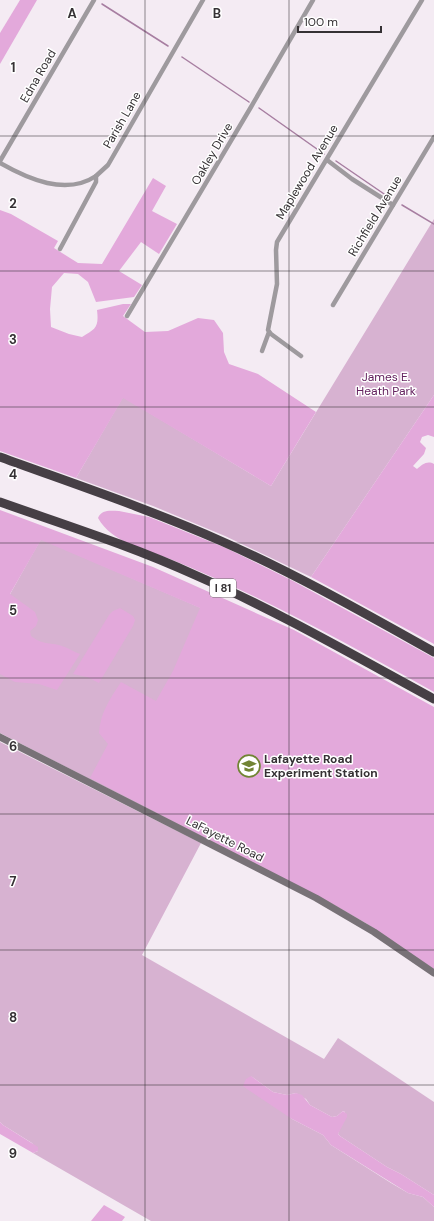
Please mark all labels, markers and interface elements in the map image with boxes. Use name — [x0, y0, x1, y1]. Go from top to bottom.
text: A — [67, 5, 77, 22]
text: B — [213, 5, 221, 22]
scale bar — [298, 8, 381, 34]
text: 100 m — [304, 14, 338, 30]
street label: Edna Road — [16, 47, 60, 105]
text: 1 — [11, 59, 15, 76]
street label: Parish Lane — [99, 88, 145, 151]
street label: Oakley Drive — [188, 120, 236, 188]
street label: Maplewood Avenue — [272, 121, 342, 222]
street label: Richfield Avenue — [345, 173, 406, 259]
text: 2 — [9, 195, 17, 212]
text: 3 — [9, 331, 17, 348]
park label: James E. Heath Park — [356, 369, 416, 399]
text: 4 — [9, 466, 17, 483]
road number: I 81 — [210, 579, 236, 597]
text: 5 — [9, 602, 17, 619]
text: 6 — [9, 738, 17, 755]
place label: Lafayette Road Experiment Station — [264, 751, 378, 781]
school or university icon: Lafayette Road Experiment Station — [236, 753, 262, 779]
street label: LaFayette Road — [183, 813, 267, 865]
text: 7 — [10, 873, 17, 890]
text: 8 — [9, 1009, 17, 1026]
text: 9 — [9, 1145, 17, 1162]

